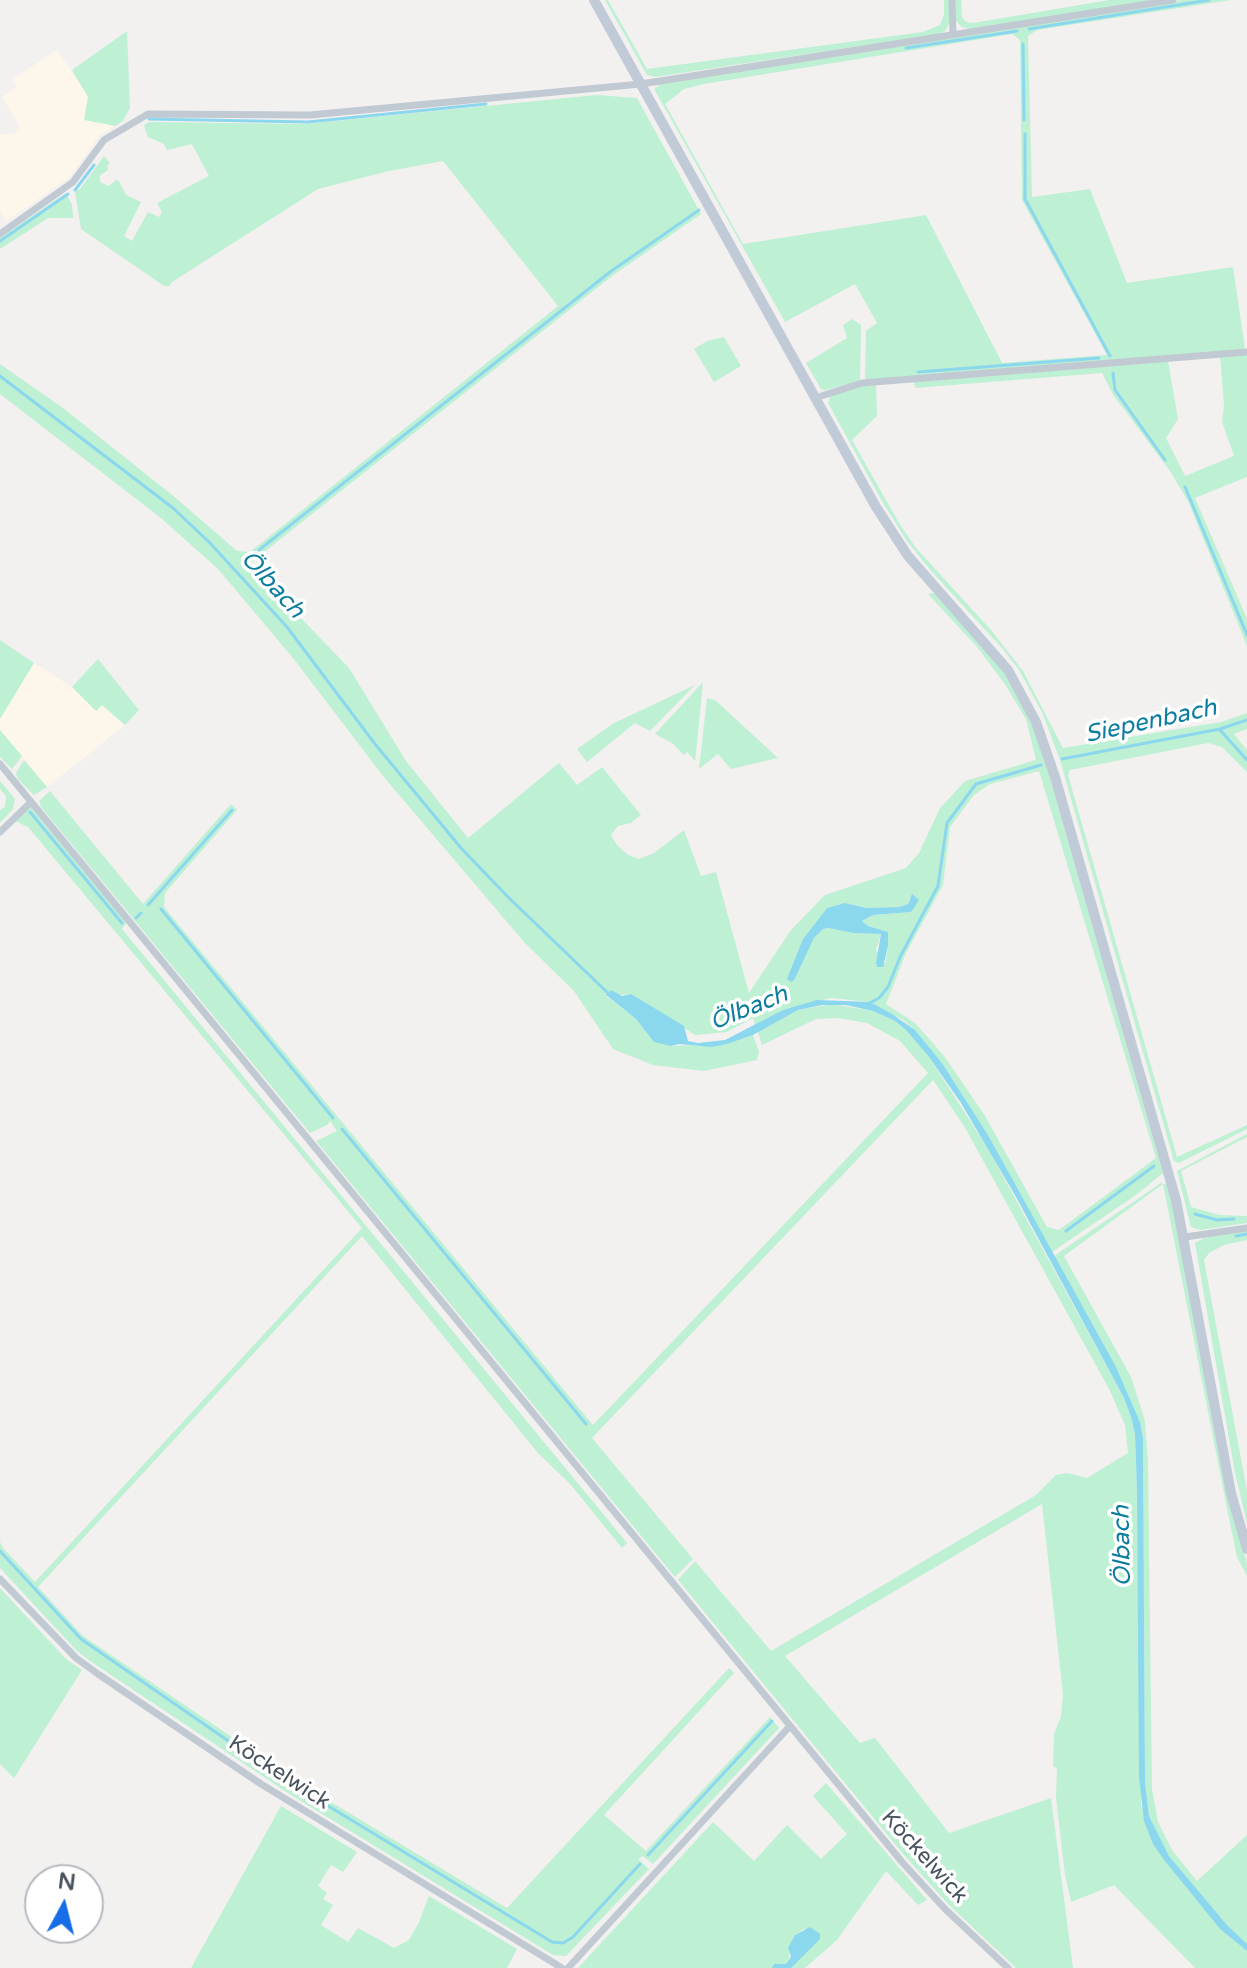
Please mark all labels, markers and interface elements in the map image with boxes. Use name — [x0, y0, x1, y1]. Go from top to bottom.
water label: Ölbach — [234, 545, 310, 625]
water label: Siepenbach — [1083, 694, 1219, 750]
water label: Ölbach — [706, 980, 792, 1038]
water label: Ölbach — [1108, 1505, 1138, 1587]
street label: Köckelwick — [223, 1730, 335, 1816]
street label: Köckelwick — [875, 1805, 973, 1909]
north arrow — [24, 1864, 104, 1944]
text: N — [56, 1868, 77, 1896]

